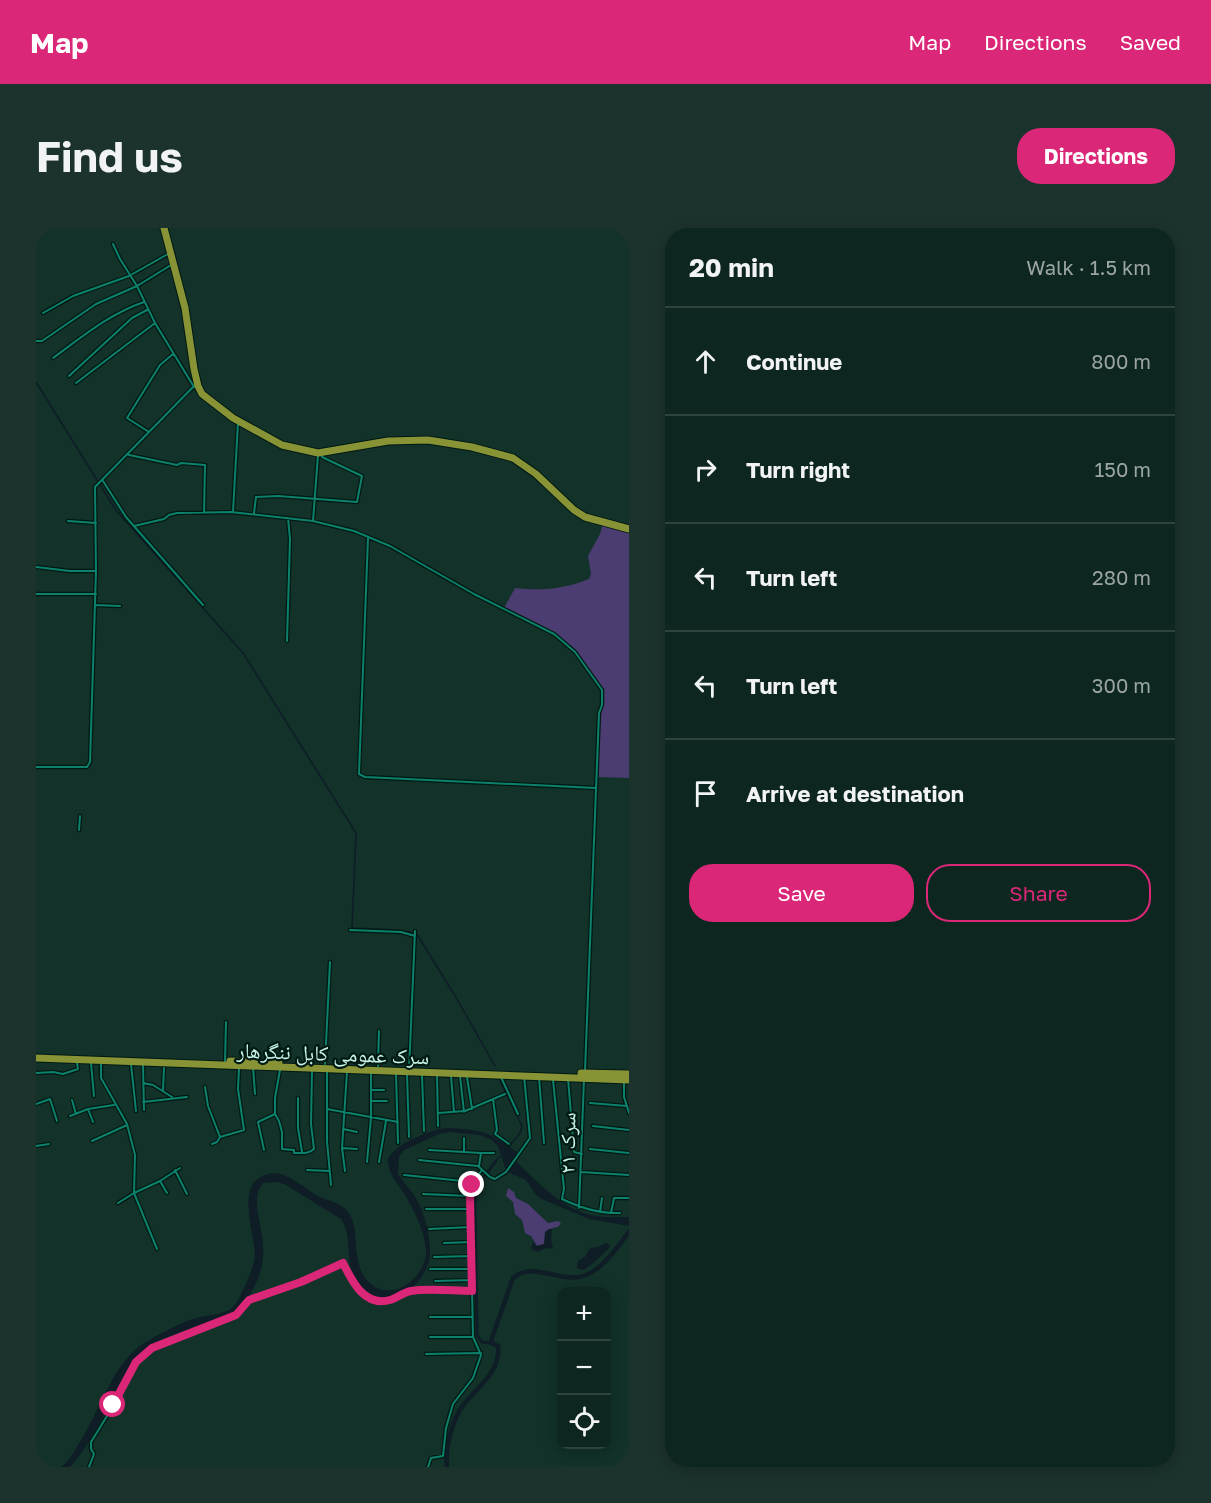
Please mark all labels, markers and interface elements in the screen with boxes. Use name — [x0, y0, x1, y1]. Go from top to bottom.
text: Map — [30, 26, 88, 59]
text: Map — [908, 29, 951, 55]
text: Directions — [984, 29, 1087, 55]
text: Saved — [1120, 29, 1181, 55]
button: Directions — [1017, 128, 1175, 184]
text: Find us — [36, 131, 183, 181]
text: 20 min — [689, 252, 774, 283]
text: Walk · 1.5 km — [1026, 255, 1151, 279]
icon: ahead — [689, 345, 722, 378]
text: Continue — [746, 348, 842, 375]
text: 800 m — [1091, 349, 1151, 373]
icon: right — [689, 453, 722, 486]
text: Turn right — [746, 456, 850, 483]
text: 150 m — [1095, 457, 1151, 481]
icon: left — [689, 561, 722, 594]
text: Turn left — [746, 564, 837, 591]
text: 280 m — [1092, 565, 1151, 589]
icon: left — [689, 669, 722, 702]
text: Turn left — [746, 672, 837, 699]
text: 300 m — [1092, 673, 1151, 697]
icon: arrive — [689, 777, 722, 810]
text: Arrive at destination — [746, 780, 964, 807]
button: Save — [689, 864, 914, 922]
button: Share — [926, 864, 1151, 922]
street label: سرک عمومی کابل ننگرهار — [235, 1037, 430, 1070]
street label: سرک ۲۱ — [553, 1112, 581, 1174]
route end — [458, 1171, 484, 1197]
map controls — [557, 1287, 611, 1449]
button: + — [557, 1287, 611, 1341]
button: − — [557, 1341, 611, 1395]
route start — [99, 1391, 125, 1417]
button: locate — [557, 1395, 611, 1449]

